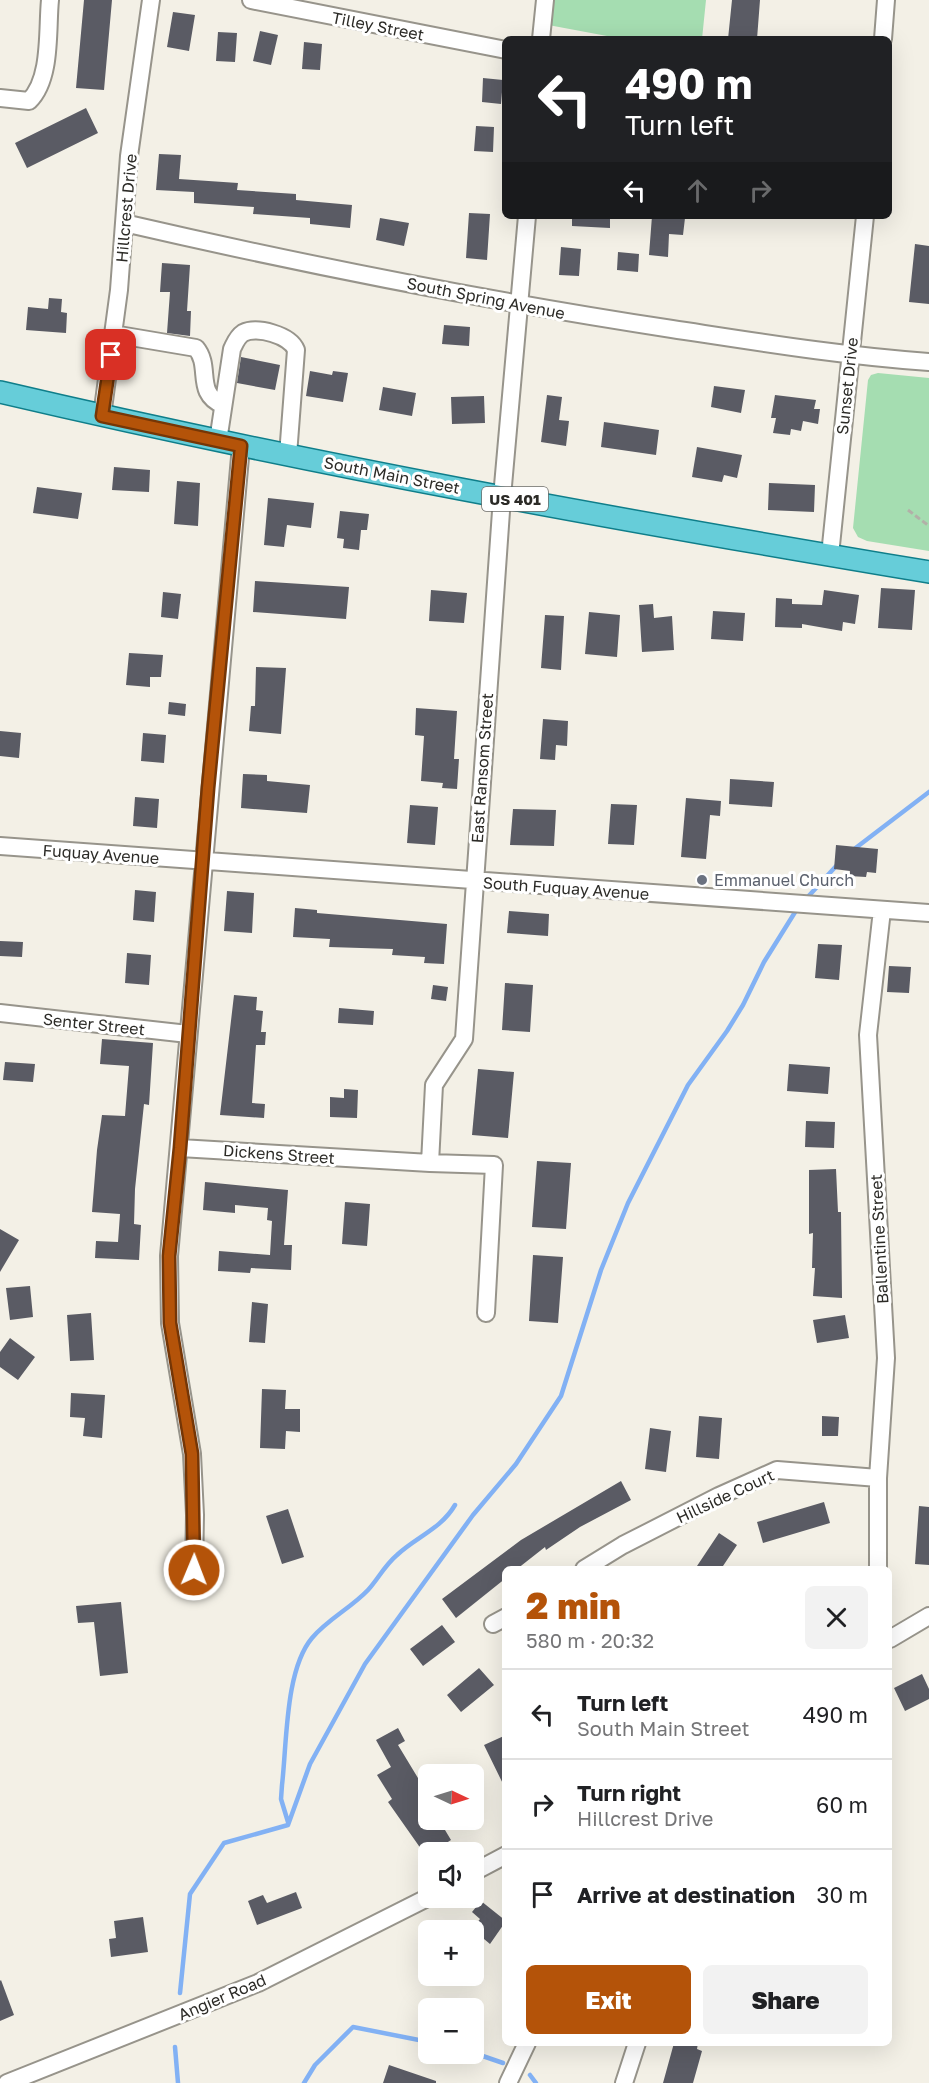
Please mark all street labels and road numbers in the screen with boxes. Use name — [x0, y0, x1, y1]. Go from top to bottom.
street label: Tilley Street — [330, 7, 426, 45]
street label: Hillcrest Drive — [111, 153, 141, 263]
street label: South Spring Avenue — [405, 273, 567, 323]
street label: Sunset Drive — [832, 336, 862, 436]
street label: South Main Street — [322, 452, 462, 498]
road number: US 401 — [482, 487, 548, 511]
street label: East Ransom Street — [467, 692, 497, 844]
street label: Fuquay Avenue — [42, 840, 160, 868]
street label: South Fuquay Avenue — [482, 872, 650, 904]
street label: Senter Street — [42, 1009, 146, 1039]
street label: Dickens Street — [222, 1140, 336, 1168]
street label: Ballentine Street — [866, 1174, 892, 1304]
street label: Hillside Court — [673, 1465, 777, 1527]
street label: Angier Road — [175, 1970, 269, 2024]

